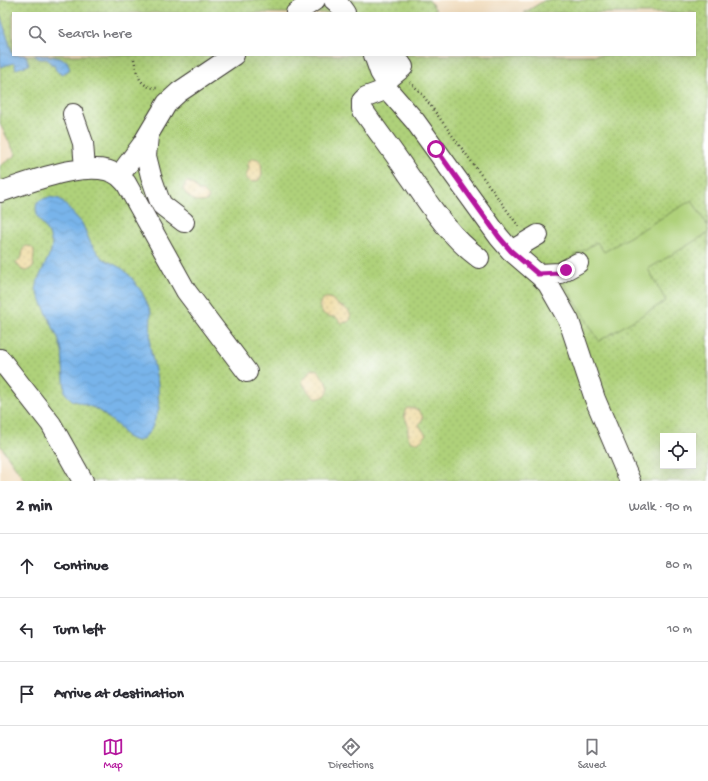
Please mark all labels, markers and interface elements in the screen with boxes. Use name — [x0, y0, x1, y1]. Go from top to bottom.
search box — [12, 12, 696, 56]
icon: search — [26, 23, 48, 45]
text: Search here — [58, 25, 132, 43]
route start — [427, 140, 445, 158]
route end — [557, 261, 575, 279]
map controls — [660, 433, 696, 469]
button: locate — [660, 433, 696, 469]
text: 2 min — [16, 497, 52, 517]
text: Walk · 90 m — [629, 500, 692, 515]
icon: ahead — [16, 555, 38, 577]
text: Continue — [54, 557, 108, 575]
text: 80 m — [665, 558, 692, 573]
icon: left — [16, 619, 38, 641]
text: Turn left — [54, 621, 105, 639]
text: 10 m — [667, 622, 692, 637]
icon: arrive — [16, 683, 38, 705]
text: Arrive at destination — [54, 685, 184, 703]
tab: Map — [102, 736, 124, 772]
tab: Directions — [329, 736, 373, 772]
tab: Saved — [578, 736, 606, 772]

